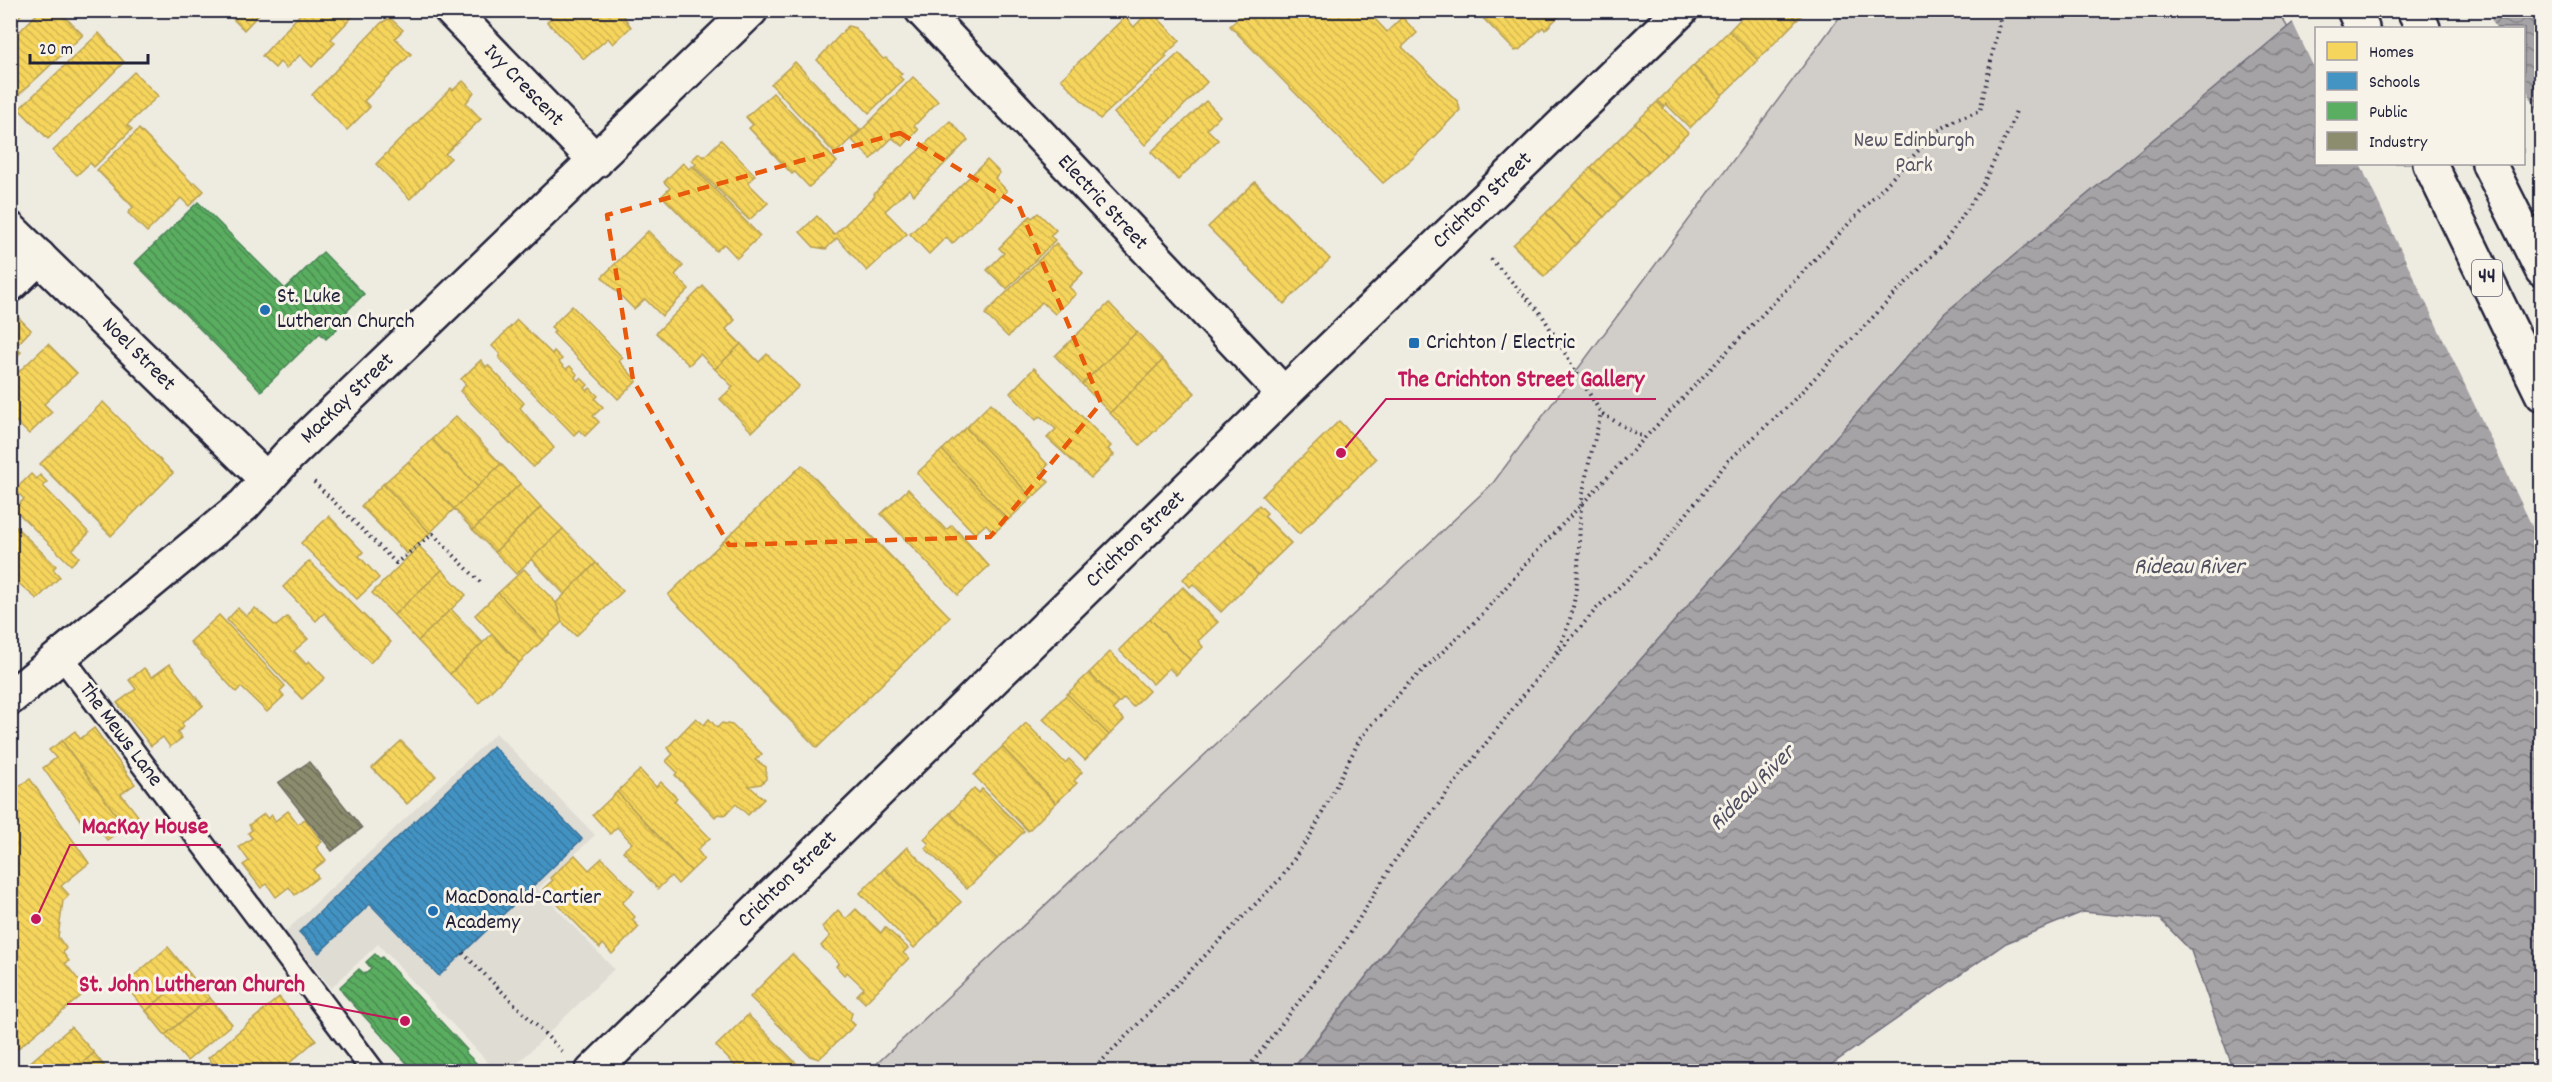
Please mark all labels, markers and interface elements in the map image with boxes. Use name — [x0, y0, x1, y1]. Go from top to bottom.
scale bar — [30, 27, 148, 65]
legend — [2315, 27, 2525, 165]
text: 20 m — [39, 38, 73, 63]
street label: Ivy Crescent — [475, 38, 571, 134]
text: Homes — [2369, 41, 2414, 66]
text: Schools — [2369, 71, 2420, 96]
text: Public — [2369, 101, 2408, 126]
park label: New Edinburgh Park — [1853, 126, 1975, 182]
text: Industry — [2369, 131, 2428, 156]
street label: Crichton Street — [1426, 145, 1540, 257]
street label: Electric Street — [1049, 148, 1155, 258]
road number: 44 — [2472, 260, 2502, 296]
place label: St. Luke Lutheran Church — [277, 282, 415, 338]
marker: St. Luke Lutheran Church — [258, 303, 272, 317]
street label: Noel Street — [94, 311, 182, 399]
place label: Crichton / Electric — [1426, 328, 1575, 359]
marker: Crichton / Electric — [1407, 336, 1421, 350]
street label: MacKay Street — [294, 346, 402, 452]
callout: The Crichton Street Gallery — [1386, 357, 1656, 399]
text: The Crichton Street Gallery — [1398, 364, 1645, 398]
street label: Crichton Street — [1079, 484, 1193, 596]
water label: Rideau River — [2134, 551, 2247, 585]
street label: The Mews Lane — [70, 676, 170, 794]
water label: Rideau River — [1702, 736, 1806, 840]
callout: MacKay House — [70, 803, 221, 845]
text: MacKay House — [82, 811, 209, 845]
street label: Crichton Street — [731, 824, 845, 936]
place label: MacDonald-Cartier Academy — [445, 883, 602, 939]
marker: MacDonald-Cartier Academy — [426, 904, 440, 918]
callout: St. John Lutheran Church — [67, 962, 316, 1004]
text: St. John Lutheran Church — [79, 969, 305, 1003]

